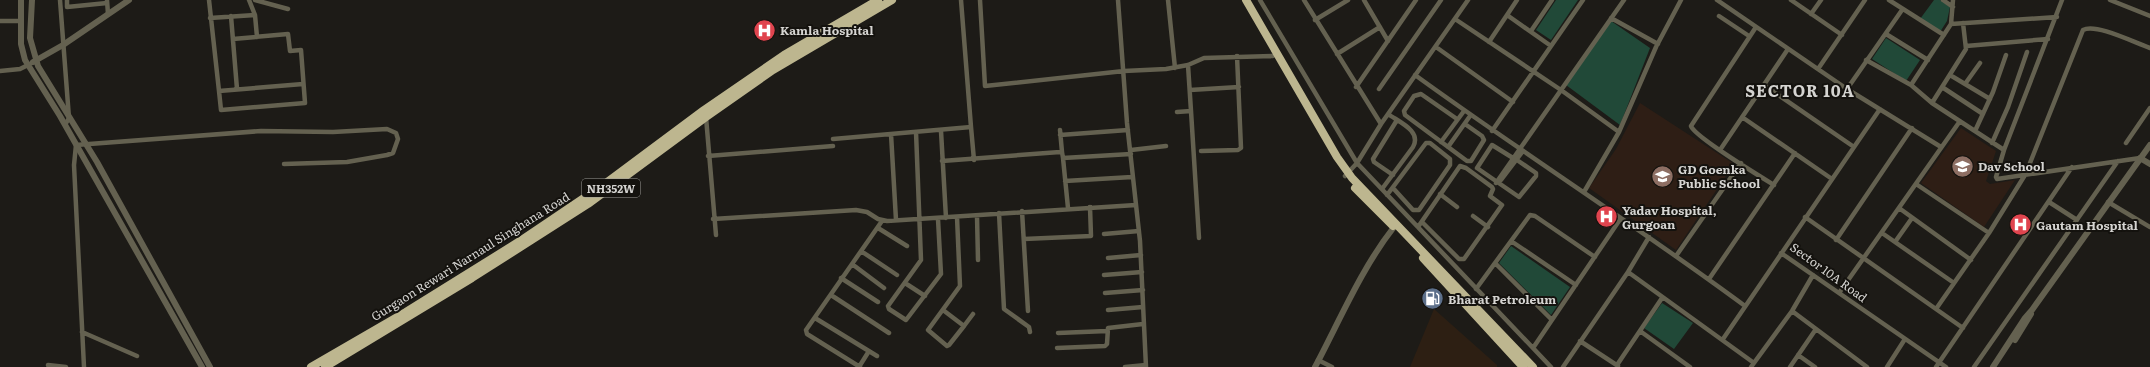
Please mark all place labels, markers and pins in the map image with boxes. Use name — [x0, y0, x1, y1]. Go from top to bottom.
hospital icon: Kamla Hospital — [751, 17, 777, 43]
place label: Kamla Hospital — [780, 21, 874, 39]
school or university icon: Dav School — [1949, 153, 1975, 179]
place label: Dav School — [1978, 157, 2046, 175]
place label: GD Goenka Public School — [1678, 160, 1761, 192]
school or university icon: GD Goenka Public School — [1649, 163, 1675, 189]
place label: Yadav Hospital, Gurgoan — [1622, 201, 1717, 233]
hospital icon: Yadav Hospital, Gurgoan — [1594, 204, 1620, 230]
hospital icon: Gautam Hospital — [2008, 212, 2034, 238]
place label: Gautam Hospital — [2036, 216, 2139, 234]
fuel station icon: Bharat Petroleum — [1420, 286, 1446, 312]
place label: Bharat Petroleum — [1448, 290, 1556, 308]

